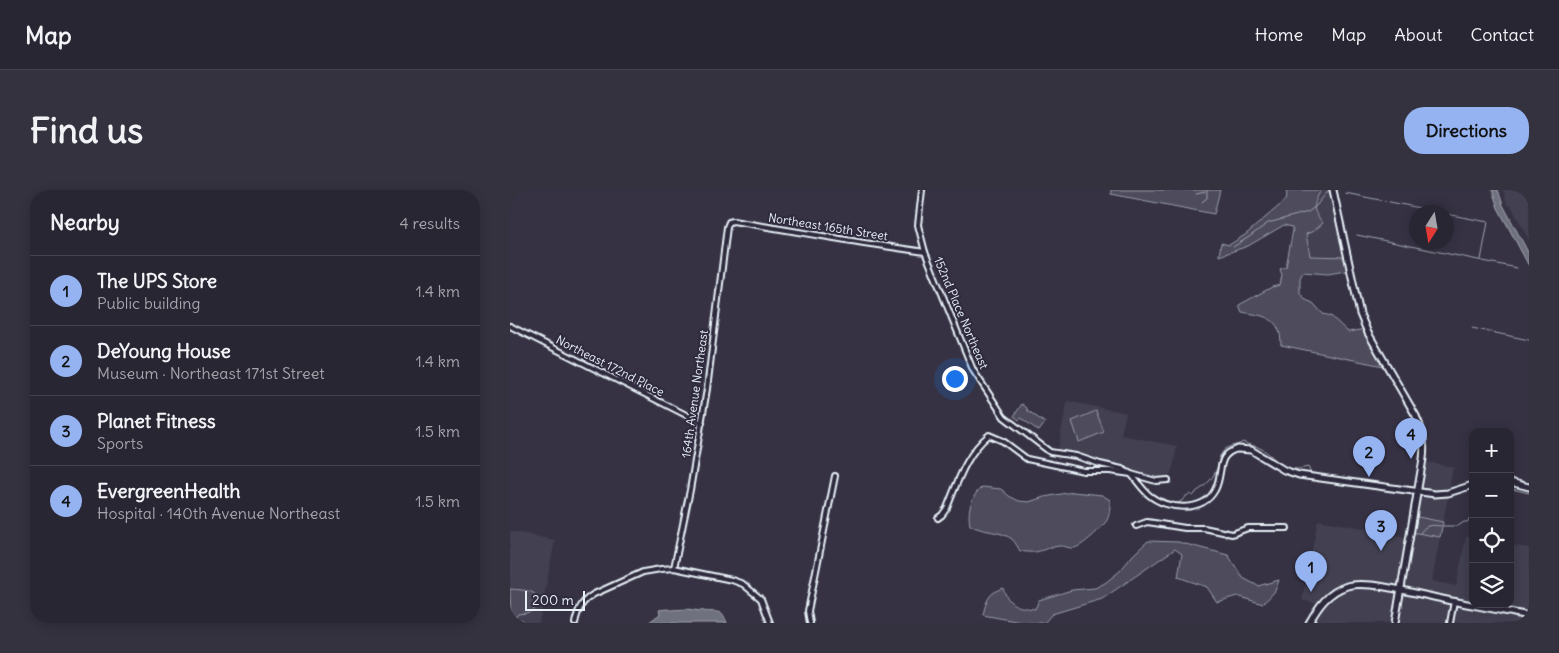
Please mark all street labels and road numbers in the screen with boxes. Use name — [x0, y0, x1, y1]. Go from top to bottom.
street label: Northeast 165th Street — [767, 210, 889, 243]
street label: 152nd Place Northeast — [931, 254, 992, 371]
street label: 164th Avenue Northeast — [678, 329, 711, 459]
street label: Northeast 172nd Place — [554, 332, 667, 399]

